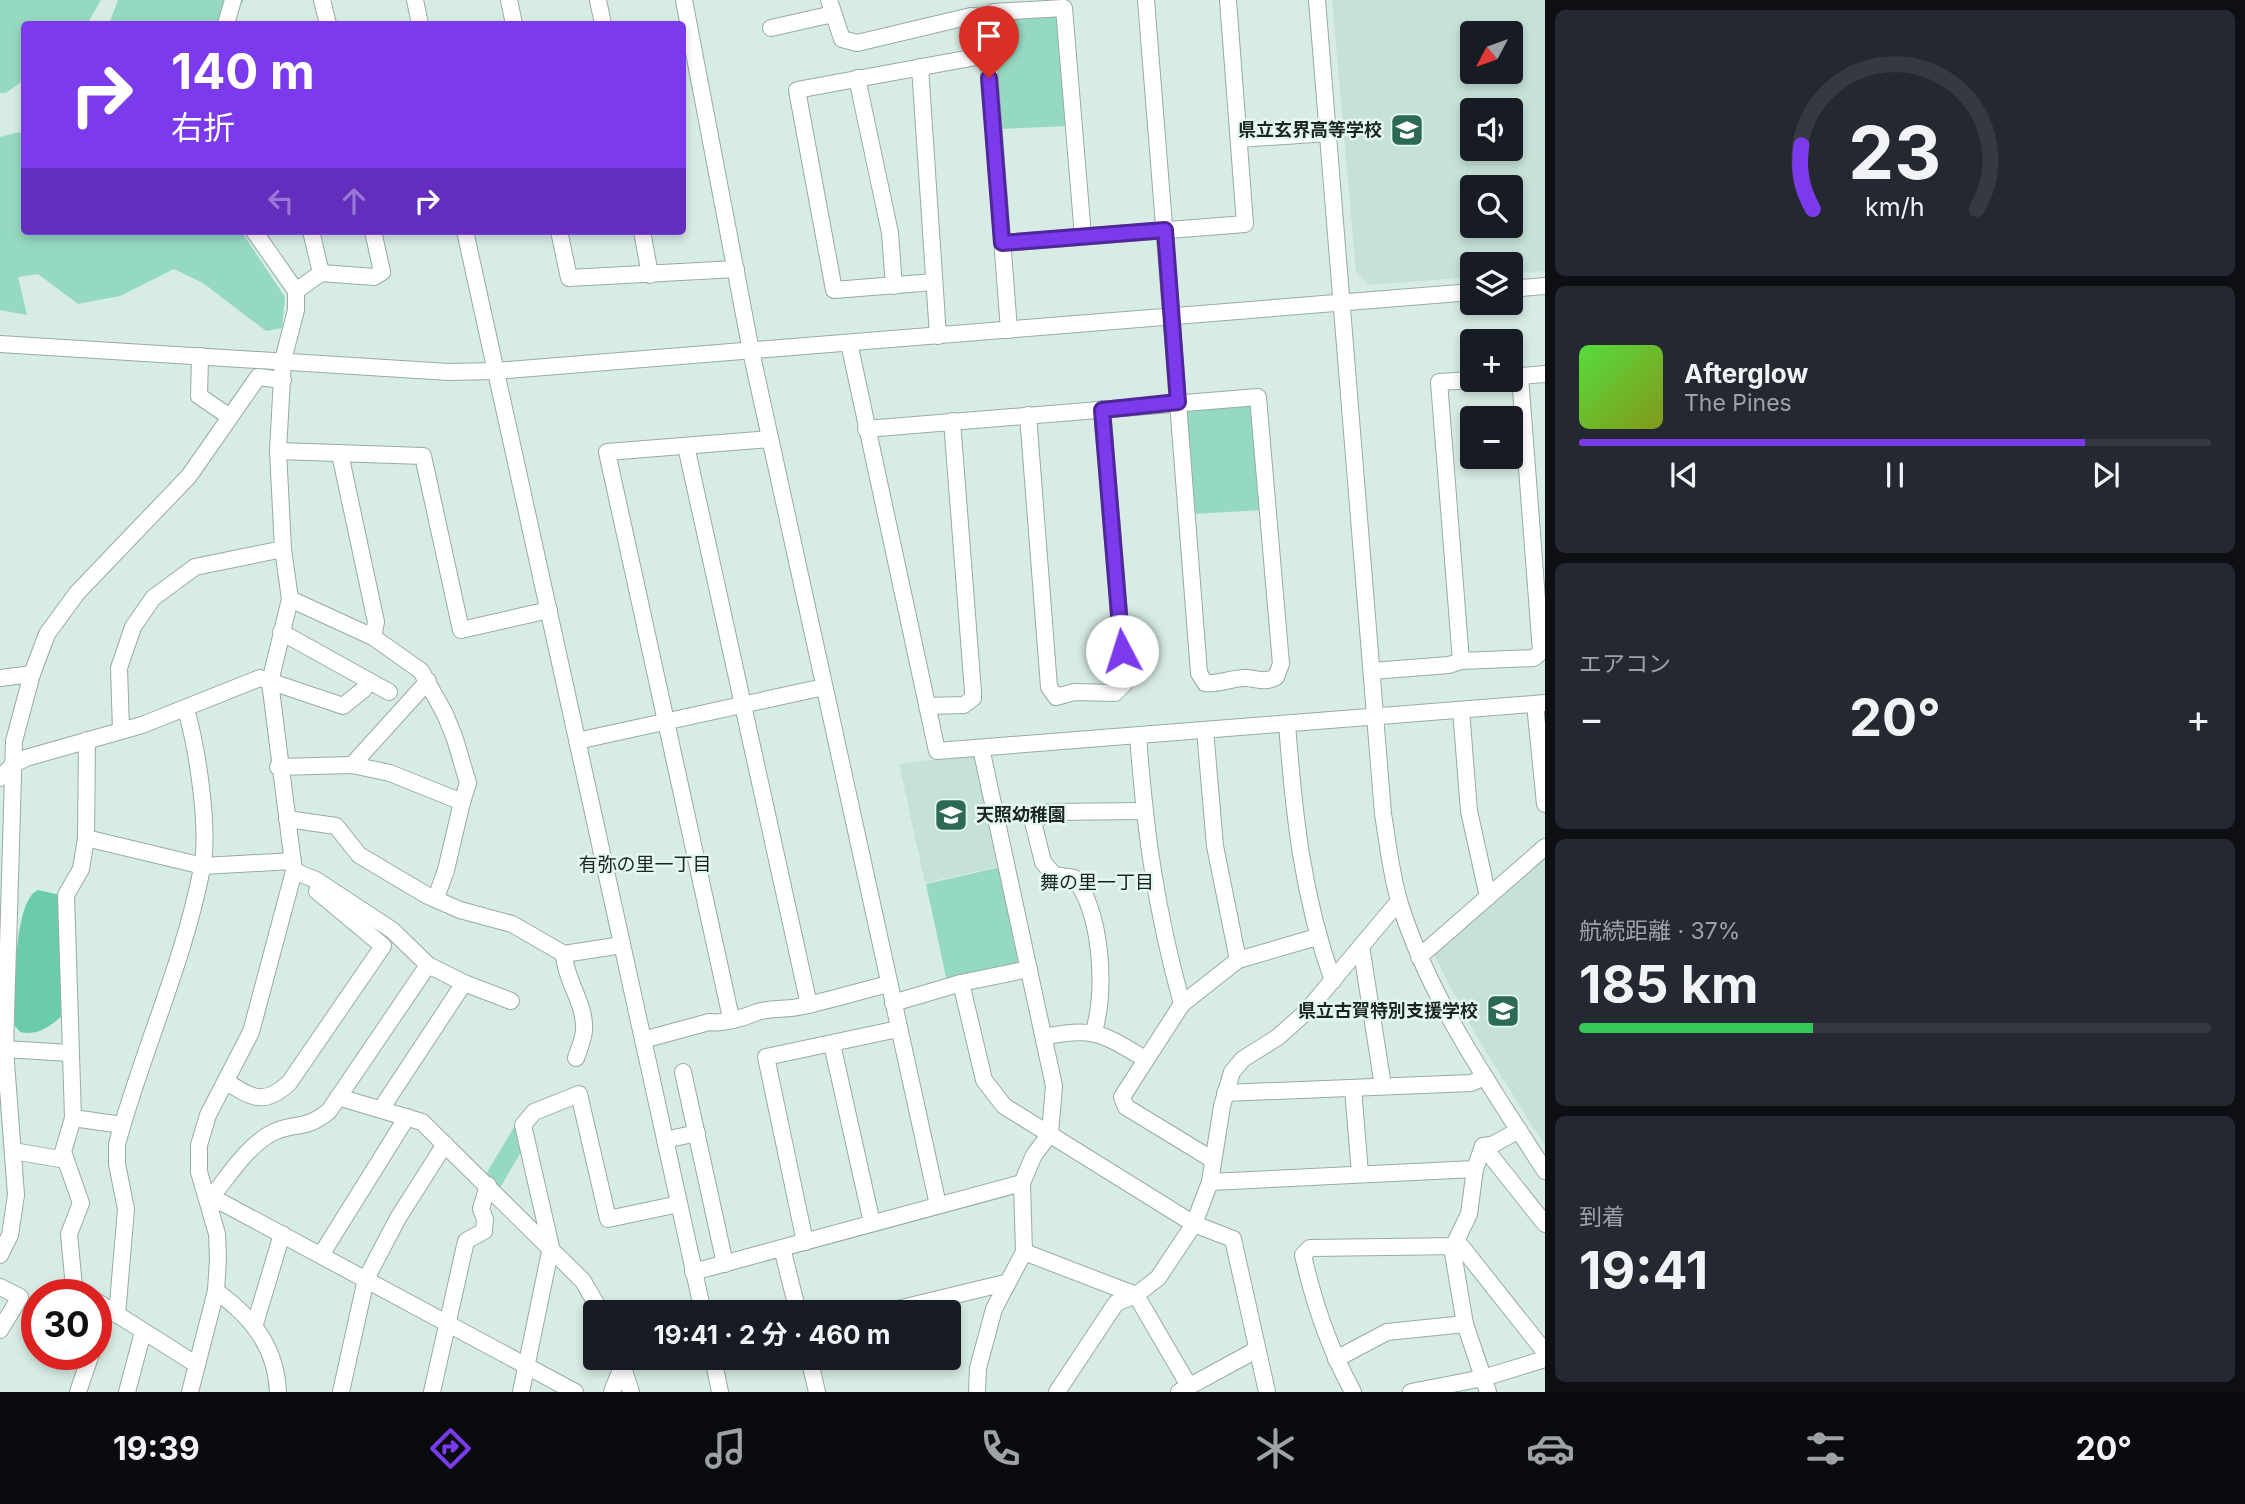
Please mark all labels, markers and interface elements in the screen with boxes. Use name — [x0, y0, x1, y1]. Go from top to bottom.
pin — [959, 6, 1019, 78]
icon: arrive — [970, 17, 1008, 55]
north arrow — [1460, 21, 1522, 84]
map controls — [1460, 21, 1523, 469]
text: 140 m — [171, 42, 315, 101]
icon: right — [56, 49, 147, 140]
button: sound — [1460, 98, 1523, 161]
text: 右折 — [171, 108, 235, 147]
text: 23 — [1849, 109, 1941, 198]
school or university icon: 県立玄界高等学校 — [1388, 111, 1426, 149]
place label: 県立玄界高等学校 — [1238, 119, 1382, 140]
button: search — [1460, 175, 1523, 238]
icon: left — [262, 182, 300, 220]
icon: ahead — [335, 182, 373, 220]
icon: right — [408, 182, 446, 220]
text: km/h — [1865, 192, 1925, 222]
button: layers — [1460, 252, 1523, 315]
button: + — [1460, 329, 1523, 392]
text: Afterglow — [1684, 358, 1808, 389]
text: The Pines — [1684, 389, 1792, 417]
button: − — [1460, 406, 1523, 469]
icon: previous — [1665, 456, 1703, 494]
icon: pause — [1876, 456, 1914, 494]
icon: next — [2087, 456, 2125, 494]
position arrow — [1085, 614, 1159, 688]
text: エアコン — [1579, 650, 1671, 678]
text: 20° — [1849, 686, 1941, 749]
text: − — [1579, 695, 1604, 741]
text: + — [2186, 695, 2211, 741]
school or university icon: 天照幼稚園 — [932, 796, 970, 834]
place label: 天照幼稚園 — [976, 804, 1066, 825]
district label: 有弥の里一丁目 — [578, 853, 712, 876]
district label: 舞の里一丁目 — [1040, 871, 1154, 894]
text: 航続距離 · 37% — [1579, 917, 1740, 945]
text: 185 km — [1579, 953, 1758, 1016]
school or university icon: 県立古賀特別支援学校 — [1484, 992, 1522, 1030]
place label: 県立古賀特別支援学校 — [1298, 1000, 1478, 1021]
text: 到着 — [1579, 1203, 1625, 1231]
text: 19:41 — [1579, 1239, 1708, 1302]
speed limit sign: 30 — [21, 1279, 112, 1370]
text: 19:41 · 2 分 · 460 m — [654, 1319, 891, 1350]
icon: directions — [426, 1424, 475, 1473]
icon: music — [701, 1424, 750, 1473]
icon: phone — [976, 1424, 1025, 1473]
icon: climate — [1251, 1424, 1300, 1473]
icon: car — [1526, 1424, 1575, 1473]
icon: filters — [1801, 1424, 1850, 1473]
text: 19:39 — [113, 1429, 200, 1468]
text: 20° — [2075, 1429, 2132, 1468]

